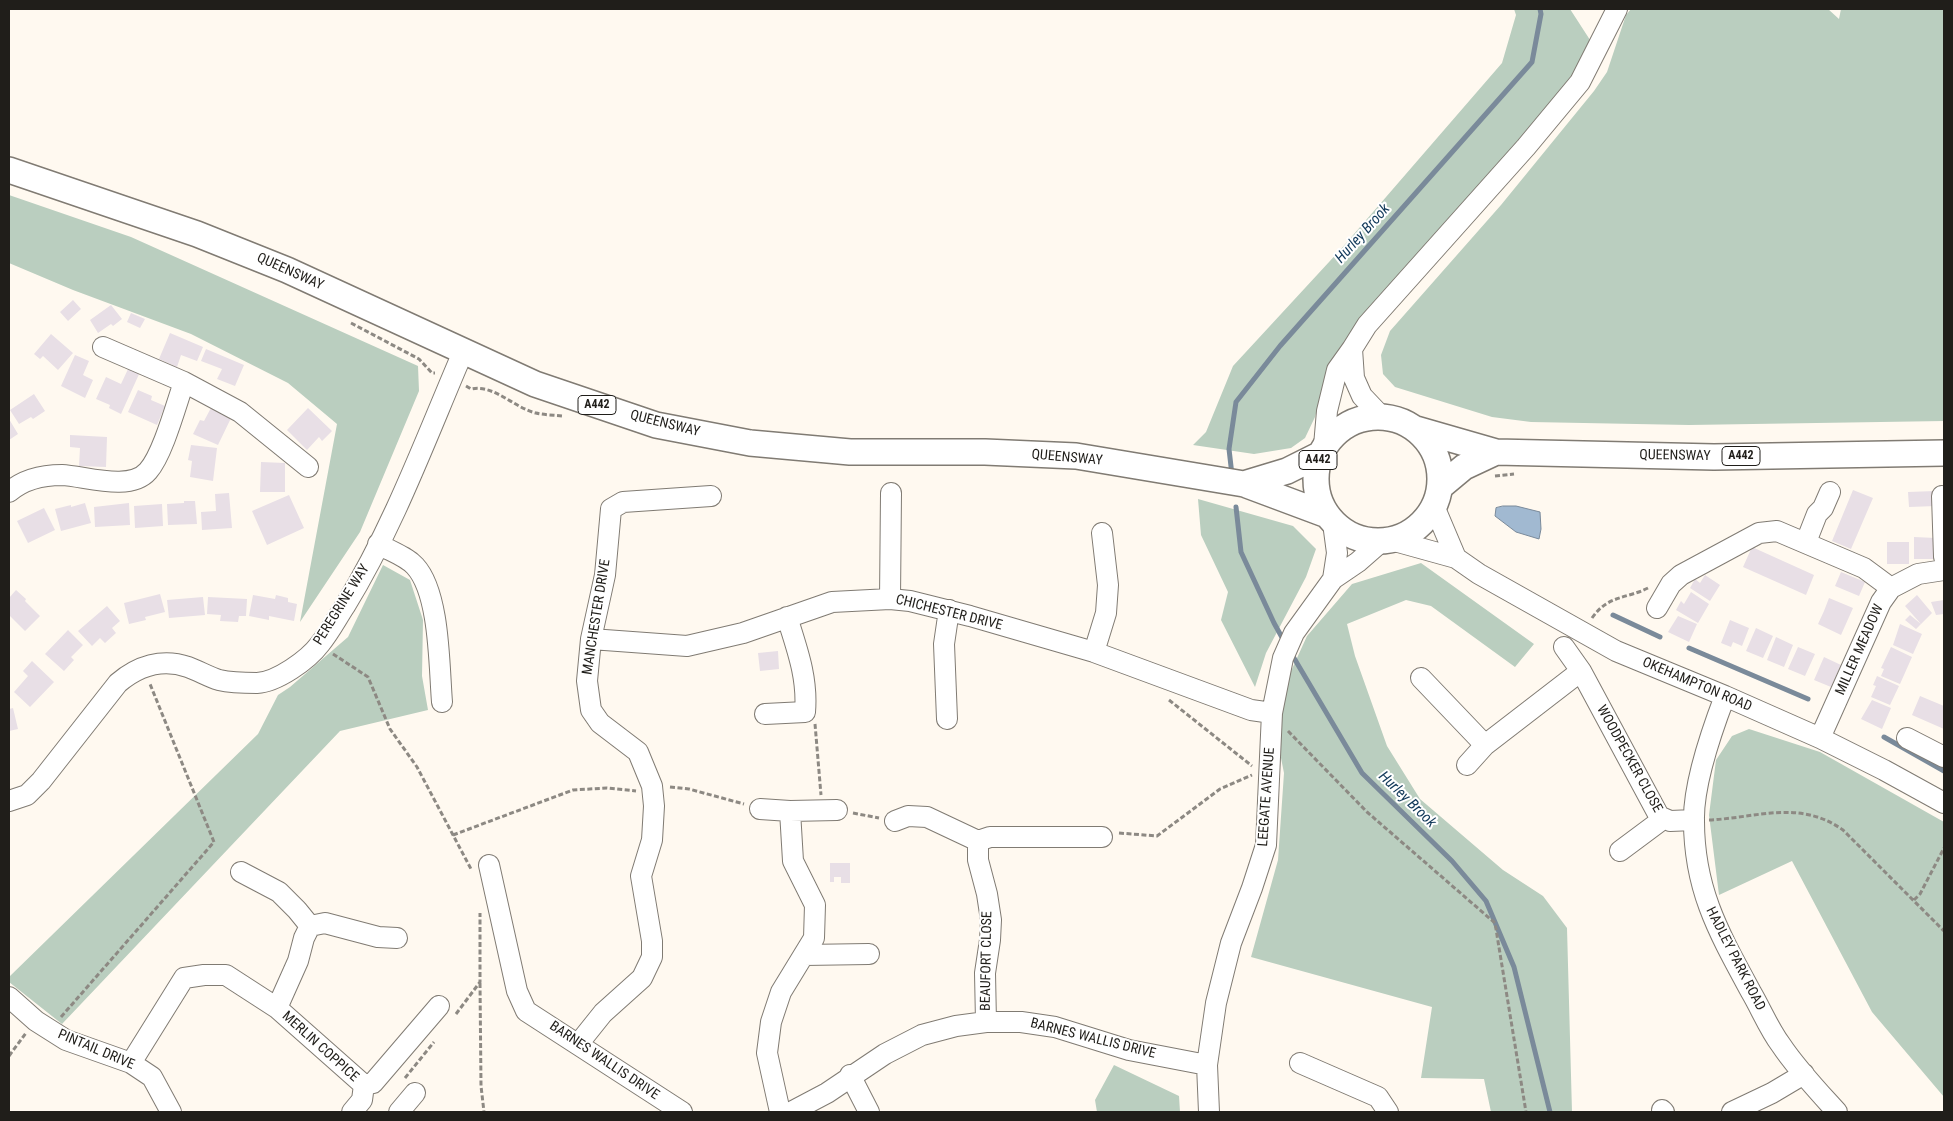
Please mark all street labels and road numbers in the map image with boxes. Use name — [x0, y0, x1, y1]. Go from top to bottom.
street label: QUEENSWAY — [254, 250, 326, 294]
road number: A442 — [578, 396, 616, 414]
street label: QUEENSWAY — [628, 407, 702, 441]
road number: A442 — [1722, 446, 1760, 466]
street label: QUEENSWAY — [1031, 447, 1103, 469]
street label: QUEENSWAY — [1639, 447, 1711, 465]
road number: A442 — [1299, 450, 1337, 470]
street label: MANCHESTER DRIVE — [580, 558, 614, 676]
street label: PEREGRINE WAY — [310, 561, 374, 649]
street label: CHICHESTER DRIVE — [894, 592, 1004, 634]
street label: MILLER MEADOW — [1832, 602, 1888, 698]
street label: OKEHAMPTON ROAD — [1640, 654, 1754, 716]
street label: WOODPECKER CLOSE — [1593, 702, 1665, 816]
street label: LEEGATE AVENUE — [1255, 747, 1279, 847]
street label: HADLEY PARK ROAD — [1702, 904, 1768, 1014]
street label: BEAUFORT CLOSE — [978, 911, 996, 1011]
street label: MERLIN COPPICE — [278, 1008, 362, 1086]
street label: BARNES WALLIS DRIVE — [1029, 1015, 1157, 1063]
street label: BARNES WALLIS DRIVE — [546, 1018, 662, 1104]
street label: PINTAIL DRIVE — [55, 1026, 137, 1074]

